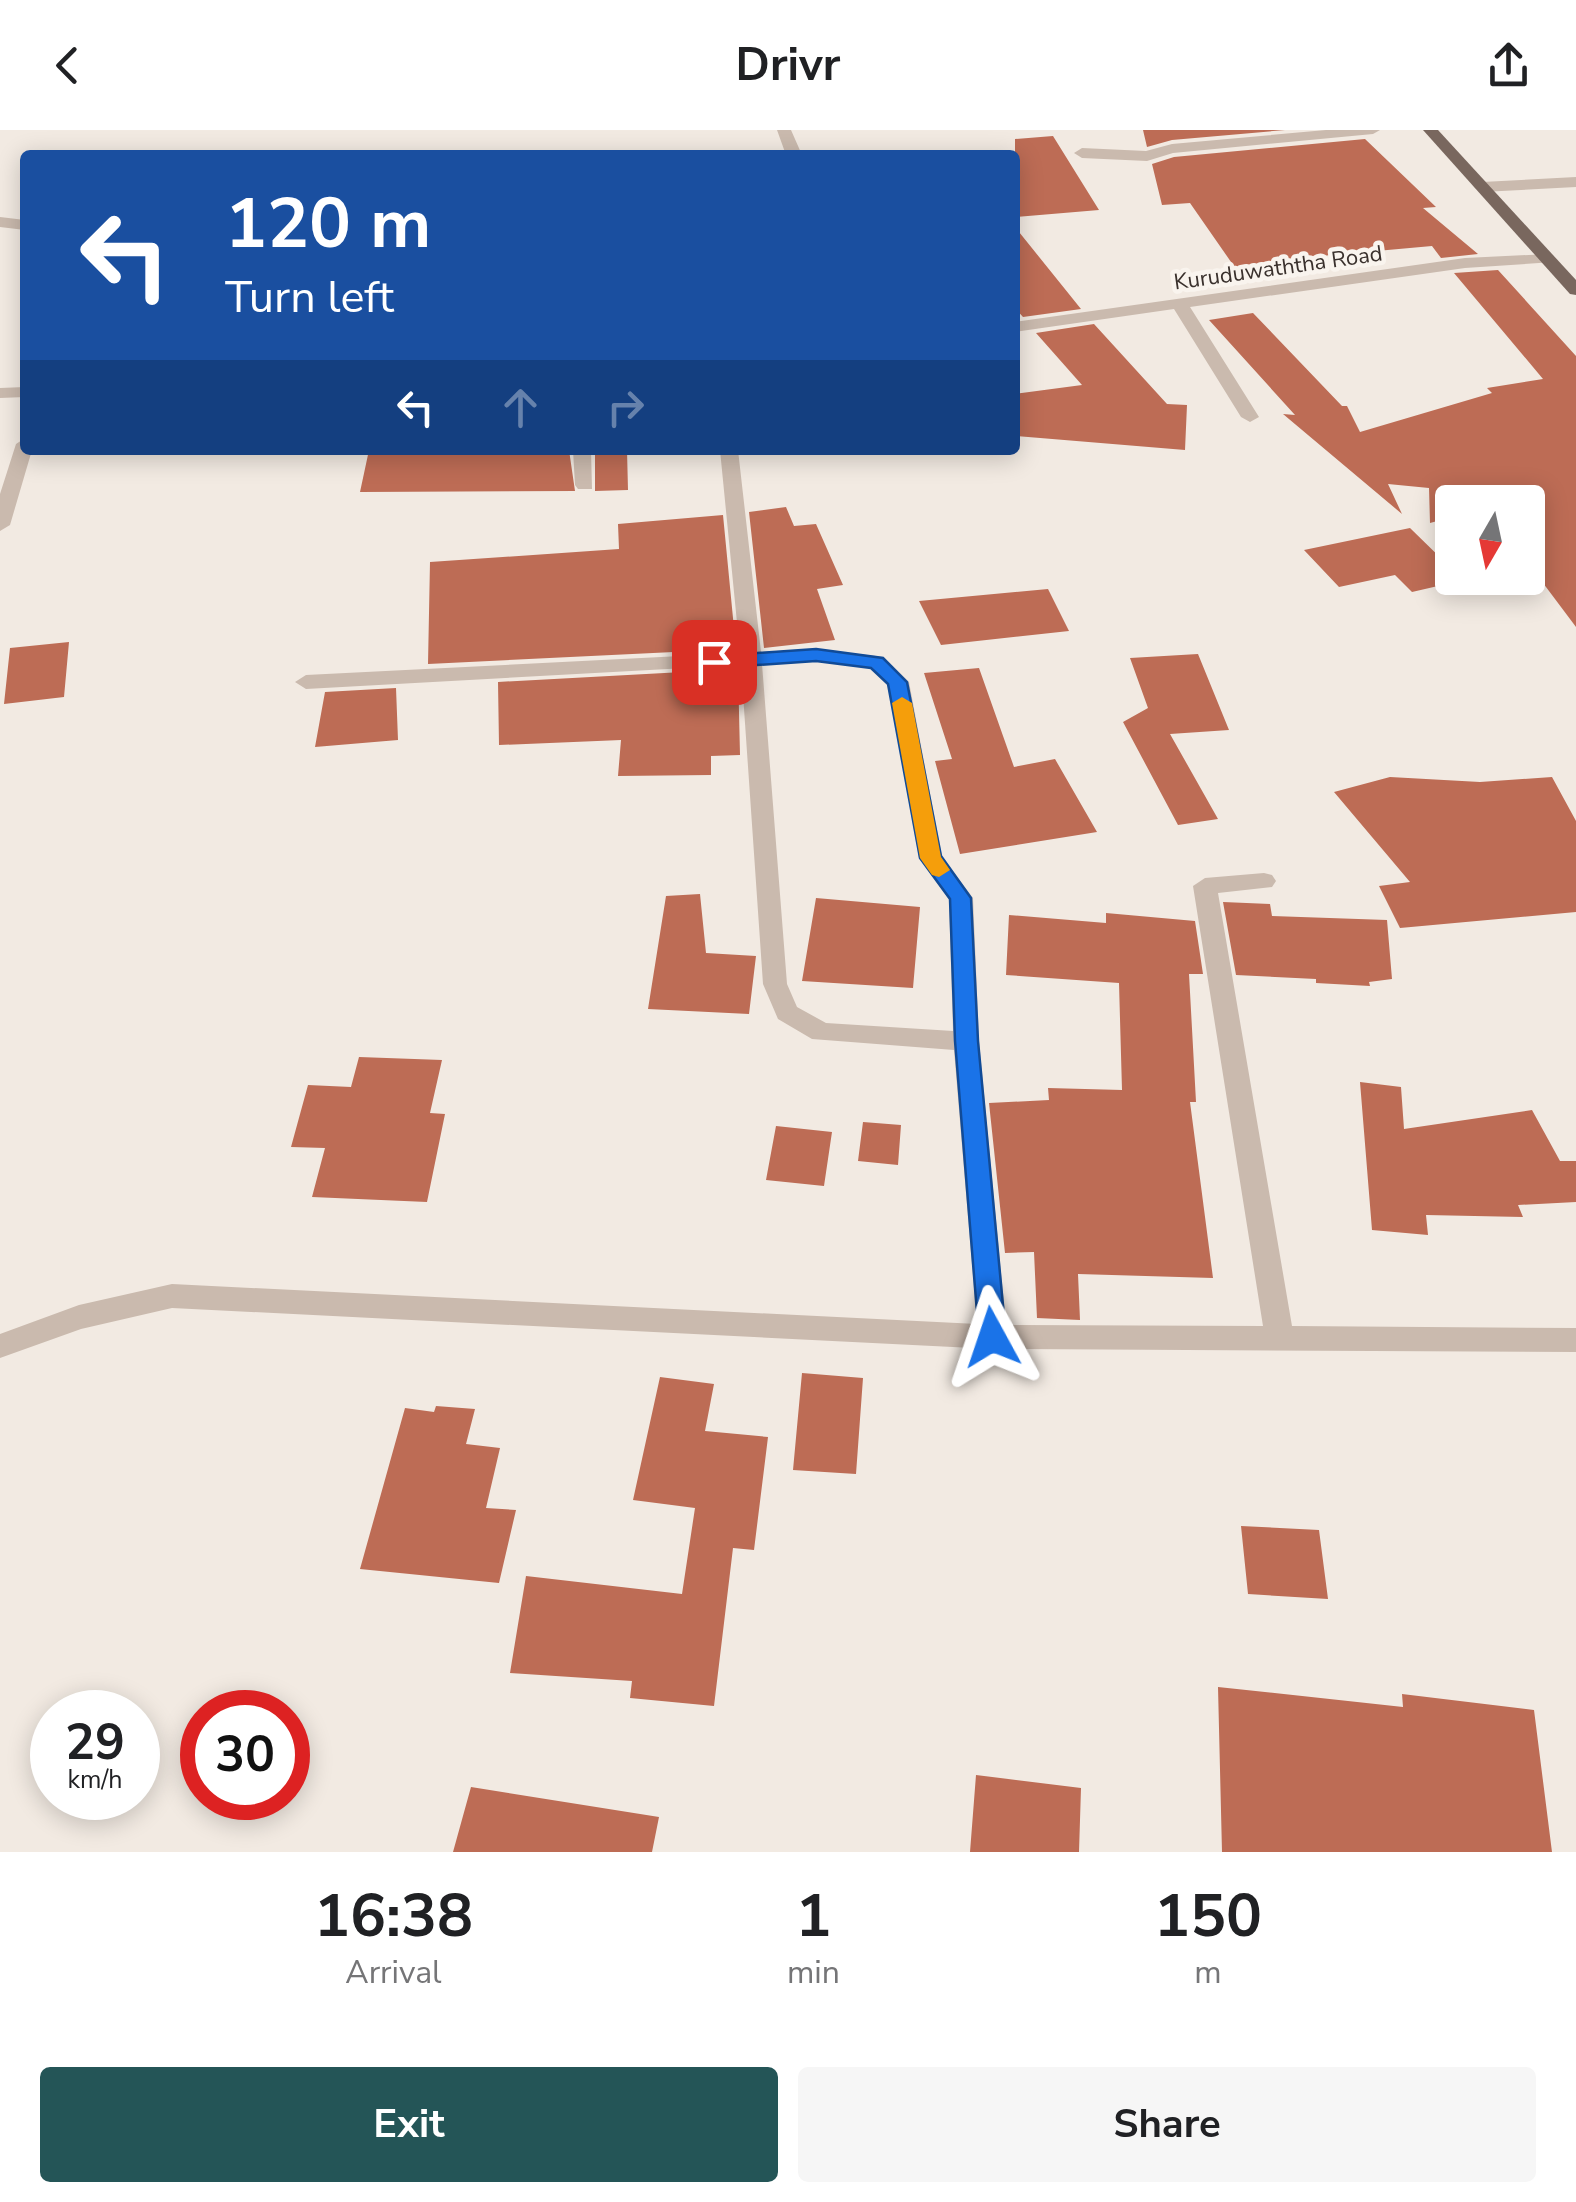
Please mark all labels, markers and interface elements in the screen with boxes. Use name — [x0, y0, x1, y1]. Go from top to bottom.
text: Drivr — [736, 35, 840, 96]
icon: back — [40, 38, 95, 93]
icon: share — [1481, 38, 1536, 93]
text: 120 m — [225, 176, 431, 272]
icon: left — [60, 190, 190, 320]
street label: Kuruduwaththa Road — [1172, 239, 1384, 297]
text: Turn left — [225, 267, 394, 328]
icon: left — [388, 380, 443, 435]
icon: ahead — [493, 380, 548, 435]
icon: right — [598, 380, 653, 435]
north arrow — [1435, 485, 1545, 595]
map controls — [1435, 485, 1545, 595]
pin — [672, 620, 757, 705]
icon: arrive — [687, 635, 742, 690]
position arrow — [940, 1285, 1044, 1389]
speed limit sign: 30 — [180, 1690, 310, 1820]
text: 29 — [65, 1708, 125, 1777]
text: km/h — [67, 1763, 123, 1797]
text: 16:38 — [314, 1875, 473, 1957]
text: 1 — [795, 1875, 831, 1957]
text: 150 — [1154, 1875, 1262, 1957]
text: Arrival — [345, 1951, 442, 1994]
text: min — [787, 1951, 840, 1994]
text: m — [1194, 1951, 1222, 1994]
button: Exit — [40, 2067, 778, 2182]
button: Share — [798, 2067, 1536, 2182]

